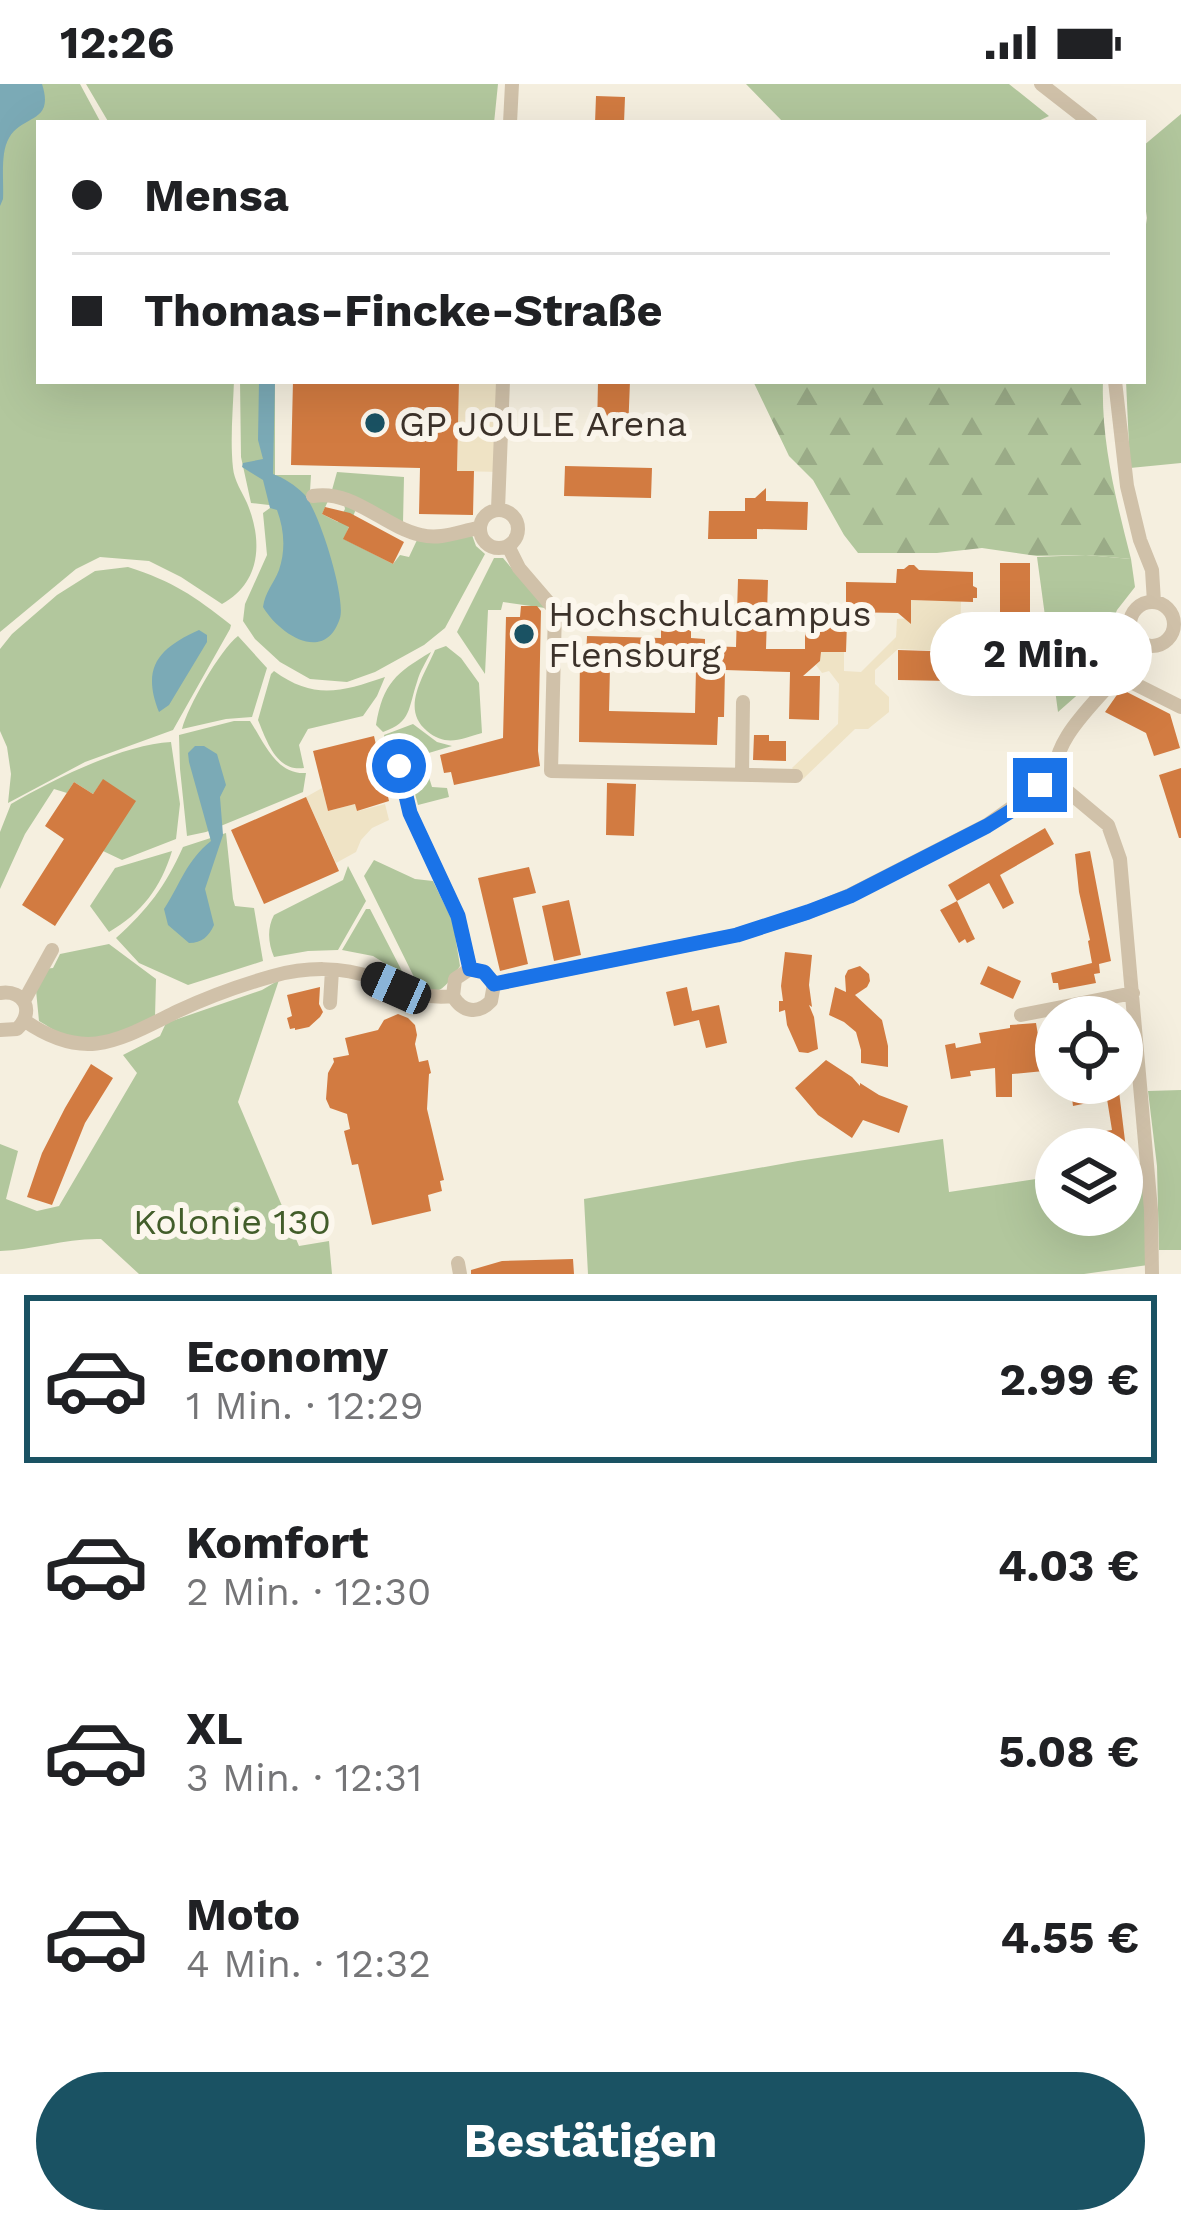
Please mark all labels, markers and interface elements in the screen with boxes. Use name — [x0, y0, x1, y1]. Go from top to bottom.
text: 12:26 — [60, 16, 174, 69]
text: Mensa — [144, 169, 289, 222]
text: Thomas-Fincke-Straße — [144, 284, 663, 337]
place label: GP JOULE Arena — [399, 403, 687, 445]
marker: GP JOULE Arena — [362, 410, 388, 436]
place label: Hochschulcampus Flensburg — [548, 593, 871, 676]
callout: 2 Min. — [929, 611, 1151, 695]
marker: Hochschulcampus Flensburg — [511, 621, 537, 647]
text: 2 Min. — [983, 631, 1099, 676]
route start — [372, 739, 426, 793]
route end — [1013, 758, 1067, 812]
car — [356, 957, 436, 1019]
map controls — [1035, 996, 1143, 1236]
button: locate — [1035, 996, 1143, 1104]
button: layers — [1035, 1128, 1143, 1236]
park label: Kolonie 130 — [133, 1201, 331, 1243]
icon: car — [42, 1325, 150, 1433]
text: Economy — [186, 1330, 388, 1383]
text: 2.99 € — [999, 1353, 1139, 1406]
text: 1 Min. · 12:29 — [186, 1383, 424, 1428]
icon: car — [42, 1511, 150, 1619]
text: Komfort — [186, 1516, 368, 1569]
text: 4.03 € — [998, 1539, 1139, 1592]
text: 2 Min. · 12:30 — [186, 1569, 431, 1614]
icon: car — [42, 1697, 150, 1805]
text: XL — [186, 1702, 243, 1755]
text: 5.08 € — [998, 1725, 1139, 1778]
text: 3 Min. · 12:31 — [186, 1755, 422, 1800]
icon: car — [42, 1883, 150, 1991]
text: Moto — [186, 1888, 300, 1941]
text: 4.55 € — [1000, 1911, 1139, 1964]
text: 4 Min. · 12:32 — [186, 1941, 431, 1986]
button: Bestätigen — [36, 2072, 1145, 2210]

